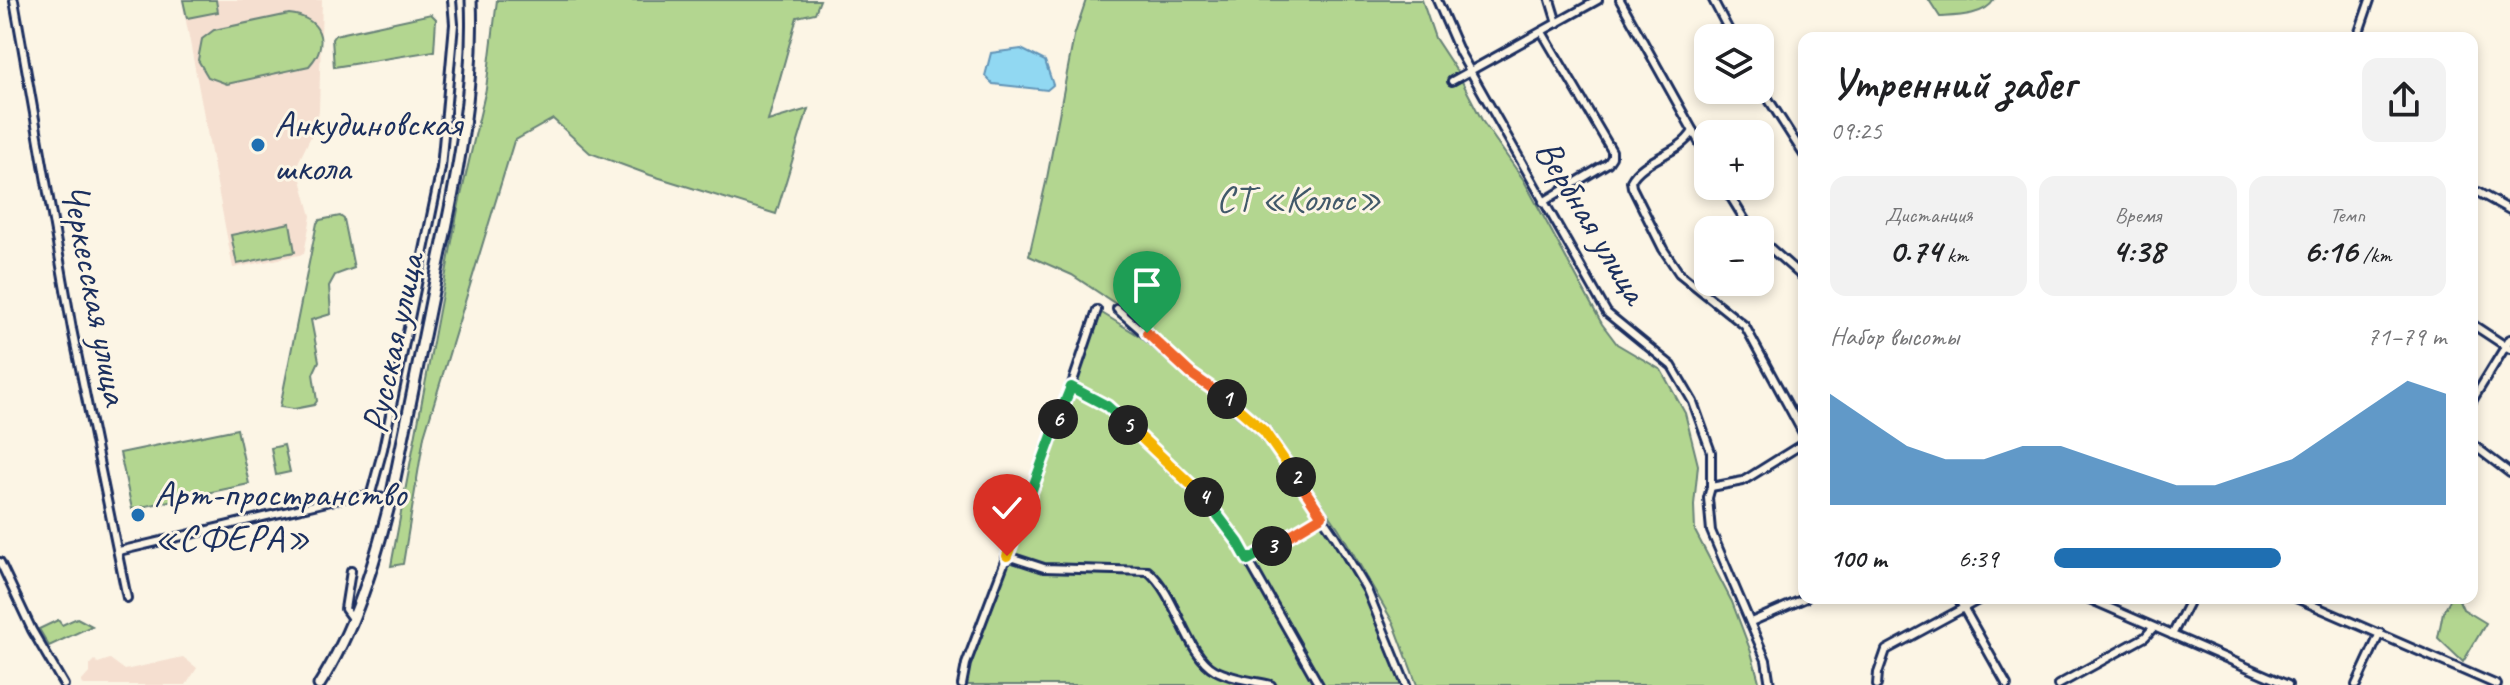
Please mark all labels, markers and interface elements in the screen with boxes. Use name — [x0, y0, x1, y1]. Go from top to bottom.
map controls — [1694, 24, 1774, 296]
button: layers — [1694, 24, 1774, 104]
text: Утренний забег — [1830, 56, 2075, 111]
button: share — [2362, 58, 2446, 142]
place label: Анкудиновская школа — [274, 100, 465, 191]
text: 09:25 — [1830, 114, 1882, 147]
button: + — [1694, 120, 1774, 200]
street label: Вербная улица — [1524, 131, 1661, 315]
marker: Анкудиновская школа — [249, 136, 267, 154]
park label: СТ «Колос» — [1216, 175, 1382, 222]
street label: Черкесская улица — [51, 180, 140, 411]
text: Дистанция — [1885, 201, 1973, 229]
text: Время — [2115, 201, 2161, 229]
text: Темп — [2330, 201, 2365, 229]
button: − — [1694, 216, 1774, 296]
text: 0.74 — [1889, 229, 1942, 272]
text: 4:38 — [2112, 229, 2164, 272]
text: 6:16 — [2303, 229, 2357, 272]
text: km — [1942, 241, 1968, 269]
text: /km — [2357, 241, 2391, 269]
street label: Русская улица — [351, 246, 435, 437]
pin — [1113, 251, 1181, 333]
icon: arrive — [1125, 263, 1169, 307]
text: Набор высоты — [1830, 320, 1959, 353]
text: 71–79 m — [2367, 320, 2446, 353]
pin: 1 — [1207, 379, 1247, 419]
text: 1 — [1222, 385, 1232, 413]
pin: 6 — [1038, 399, 1078, 439]
text: 6 — [1053, 405, 1063, 433]
pin: 5 — [1108, 405, 1148, 445]
text: 5 — [1123, 411, 1133, 439]
pin: 2 — [1276, 457, 1316, 497]
text: 2 — [1291, 463, 1301, 491]
place label: Арт-пространство «СФЕРА» — [154, 470, 408, 561]
pin — [973, 474, 1041, 556]
pin: 4 — [1184, 477, 1224, 517]
text: 4 — [1199, 483, 1209, 511]
icon: check — [985, 486, 1029, 530]
marker: Арт-пространство «СФЕРА» — [129, 506, 147, 524]
pin: 3 — [1252, 526, 1292, 566]
text: 3 — [1267, 532, 1277, 560]
text: 100 m — [1830, 542, 1886, 575]
text: 6:39 — [1958, 542, 1998, 575]

